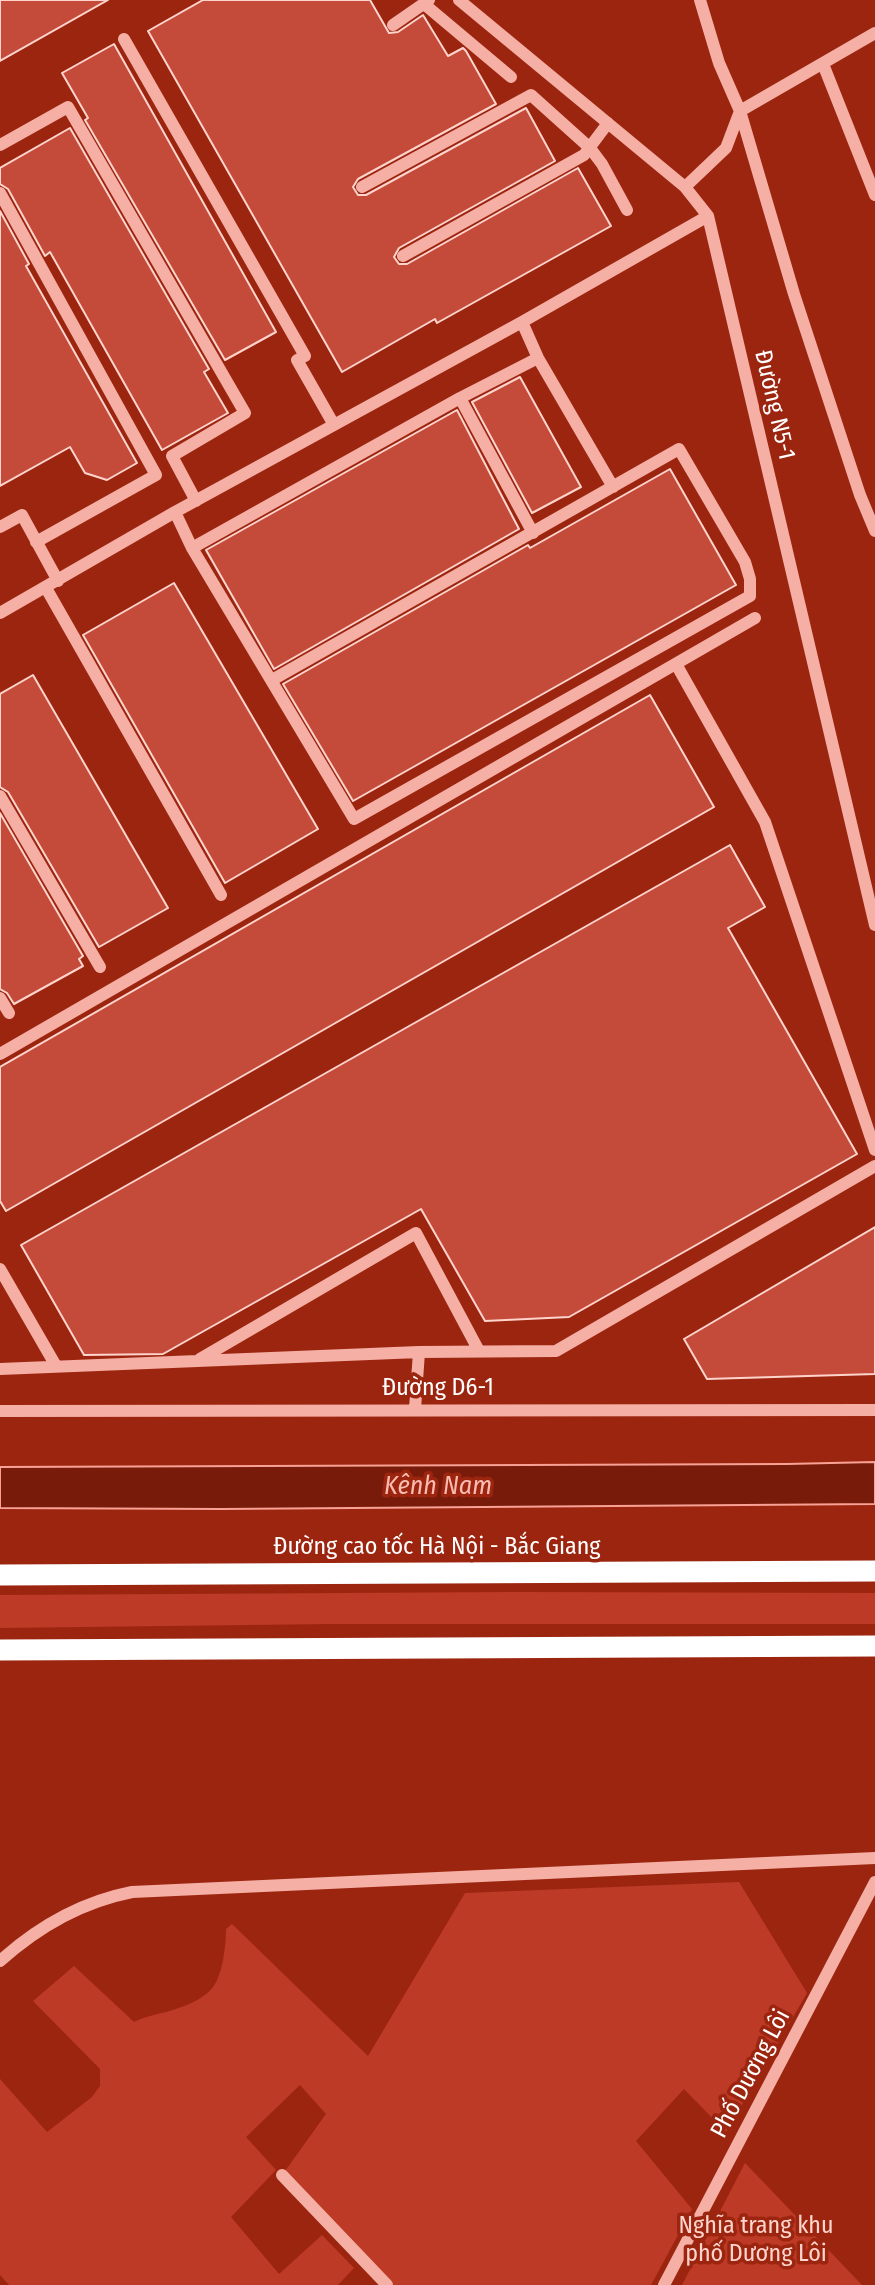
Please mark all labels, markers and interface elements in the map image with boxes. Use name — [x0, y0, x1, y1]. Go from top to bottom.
street label: Đường N5-1 — [747, 347, 801, 463]
street label: Đường D6-1 — [382, 1374, 494, 1402]
water label: Kênh Nam — [384, 1471, 492, 1503]
street label: Đường cao tốc Hà Nội - Bắc Giang — [273, 1533, 601, 1561]
street label: Phố Dương Lôi — [705, 2005, 797, 2143]
park label: Nghĩa trang khu phố Dương Lôi — [678, 2212, 834, 2268]

